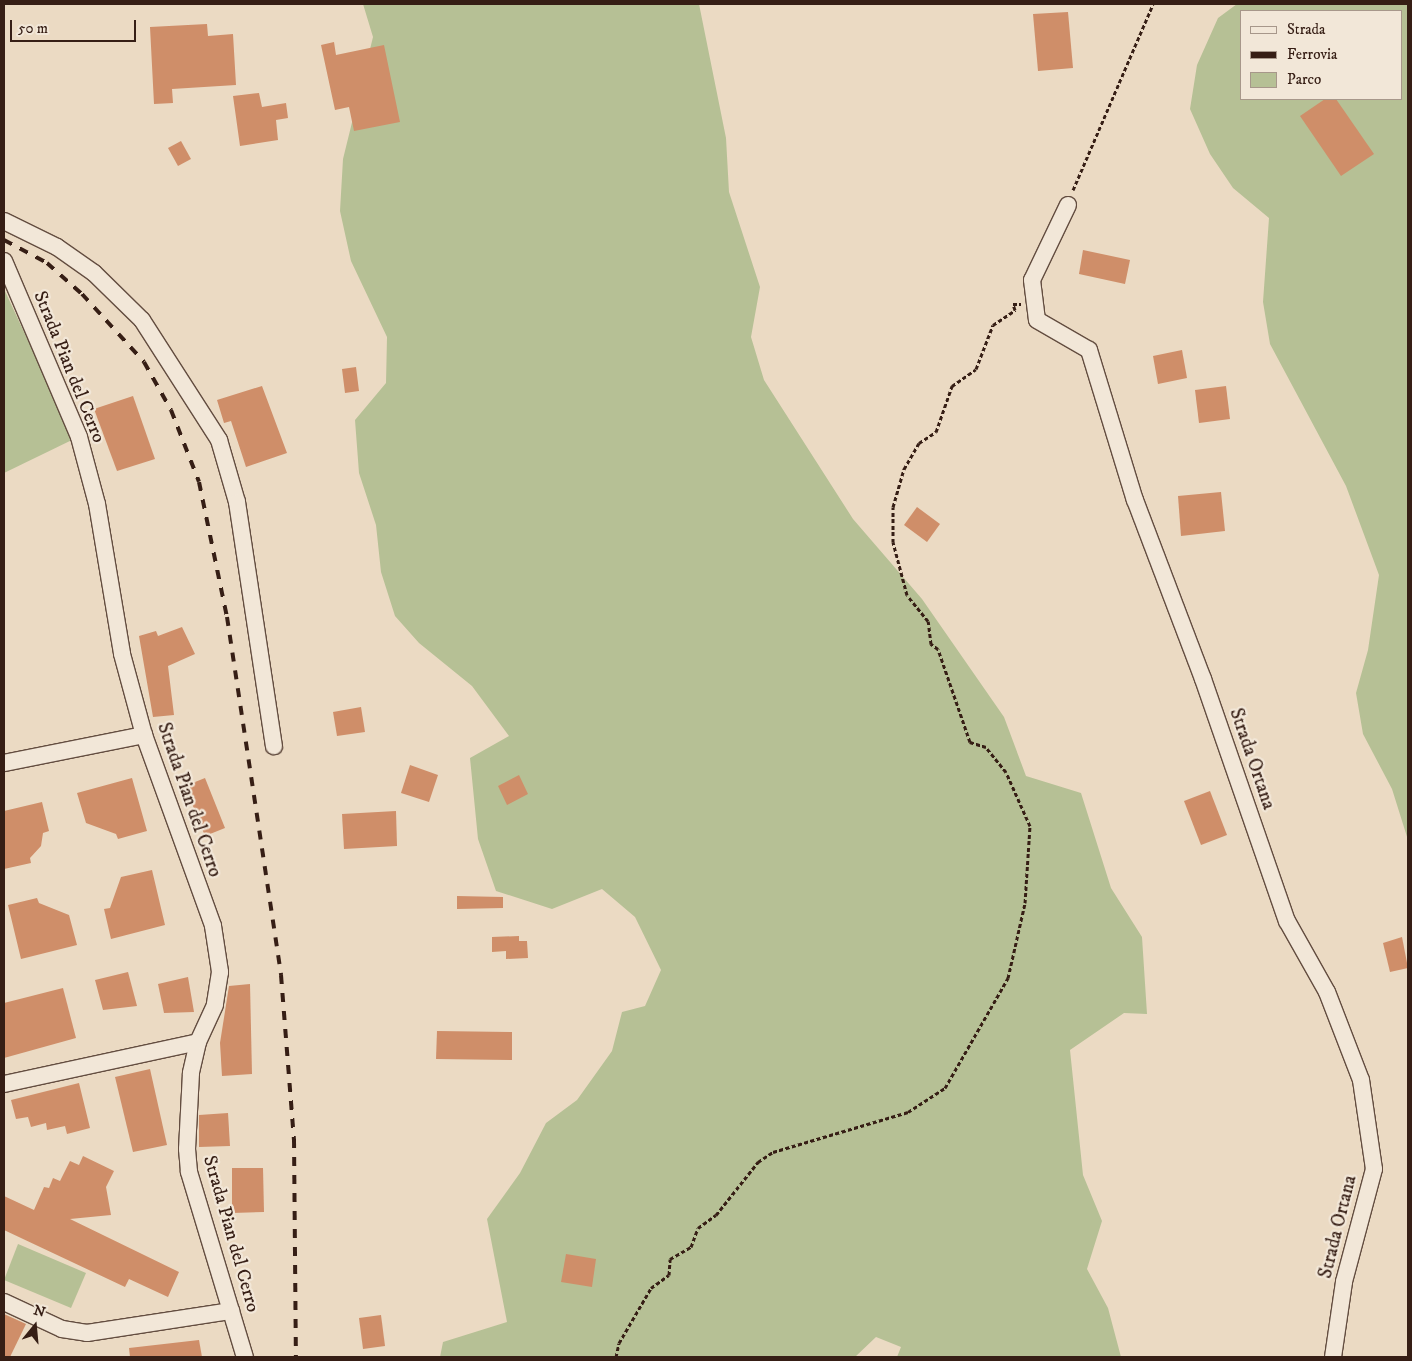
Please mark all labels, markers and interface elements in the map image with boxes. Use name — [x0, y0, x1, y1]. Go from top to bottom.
scale bar — [12, 10, 139, 42]
legend — [1240, 10, 1402, 100]
text: 50 m — [18, 19, 48, 38]
text: Strada — [1287, 20, 1325, 39]
text: Ferrovia — [1287, 45, 1337, 64]
text: Parco — [1287, 70, 1321, 89]
street label: Strada Pian del Cerro — [28, 288, 110, 446]
street label: Strada Ortana — [1224, 705, 1280, 813]
street label: Strada Pian del Cerro — [152, 720, 226, 880]
street label: Strada Pian del Cerro — [198, 1153, 264, 1315]
street label: Strada Ortana — [1314, 1173, 1362, 1281]
north arrow — [10, 1301, 60, 1351]
text: N — [31, 1301, 48, 1322]

